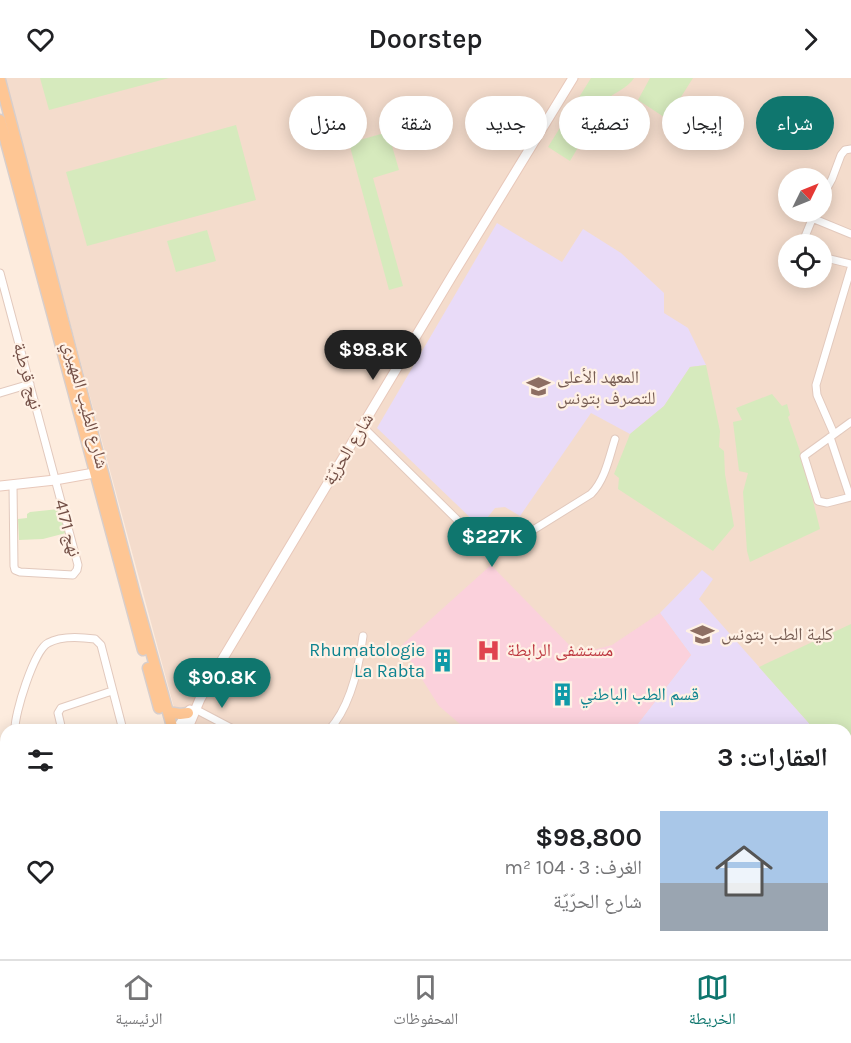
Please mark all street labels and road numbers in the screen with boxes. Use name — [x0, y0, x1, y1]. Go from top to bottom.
street label: شارع الطيب المهيري — [55, 339, 114, 472]
street label: نهج قرطبة — [8, 340, 47, 412]
street label: شارع الحرّيّة — [318, 409, 378, 489]
street label: نهج 4171 — [49, 497, 86, 559]

